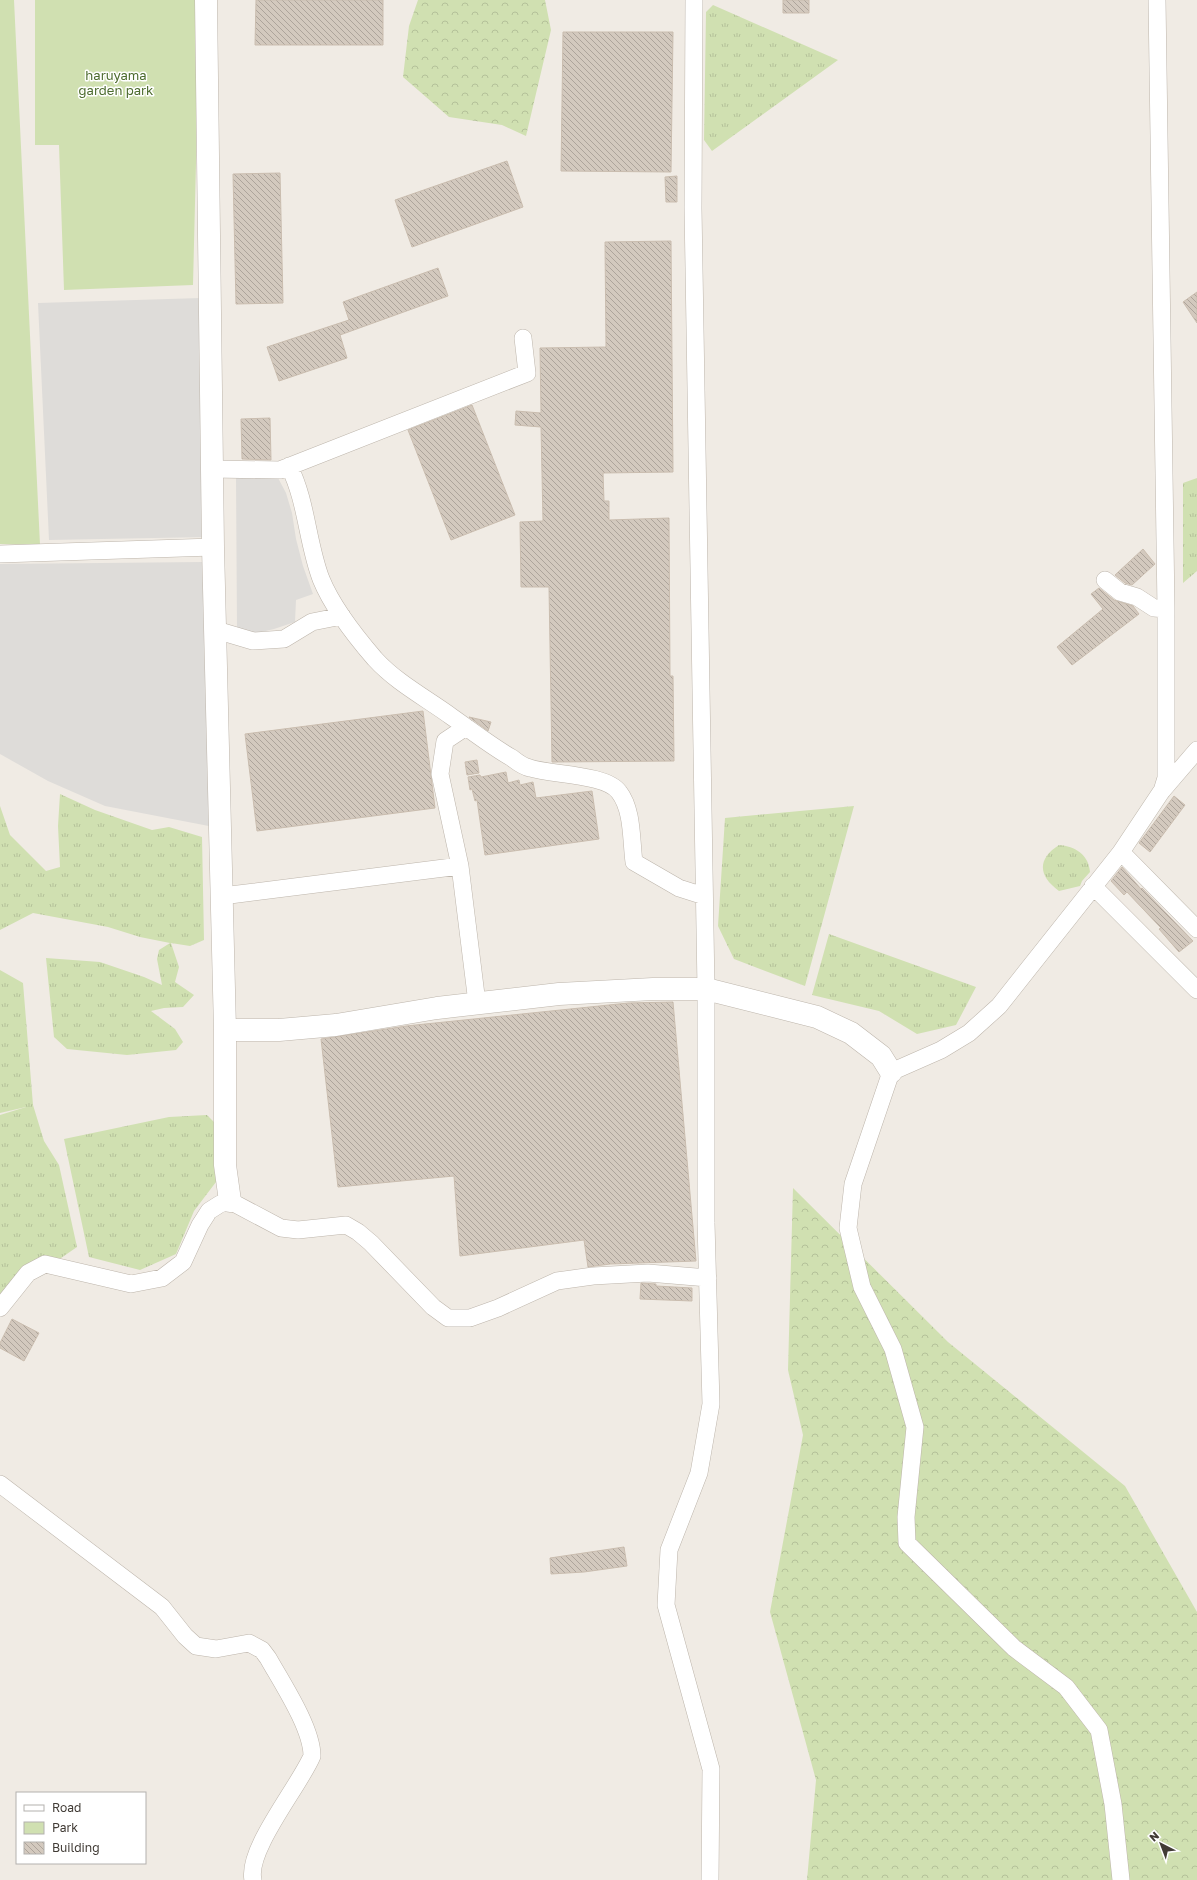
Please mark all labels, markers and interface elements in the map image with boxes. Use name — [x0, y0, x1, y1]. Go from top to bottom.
park label: haruyama garden park — [79, 67, 154, 98]
legend — [16, 1792, 146, 1864]
text: Road — [52, 1800, 81, 1815]
text: Park — [52, 1820, 78, 1835]
north arrow — [1141, 1824, 1181, 1864]
text: N — [1147, 1829, 1161, 1844]
text: Building — [52, 1840, 100, 1855]

